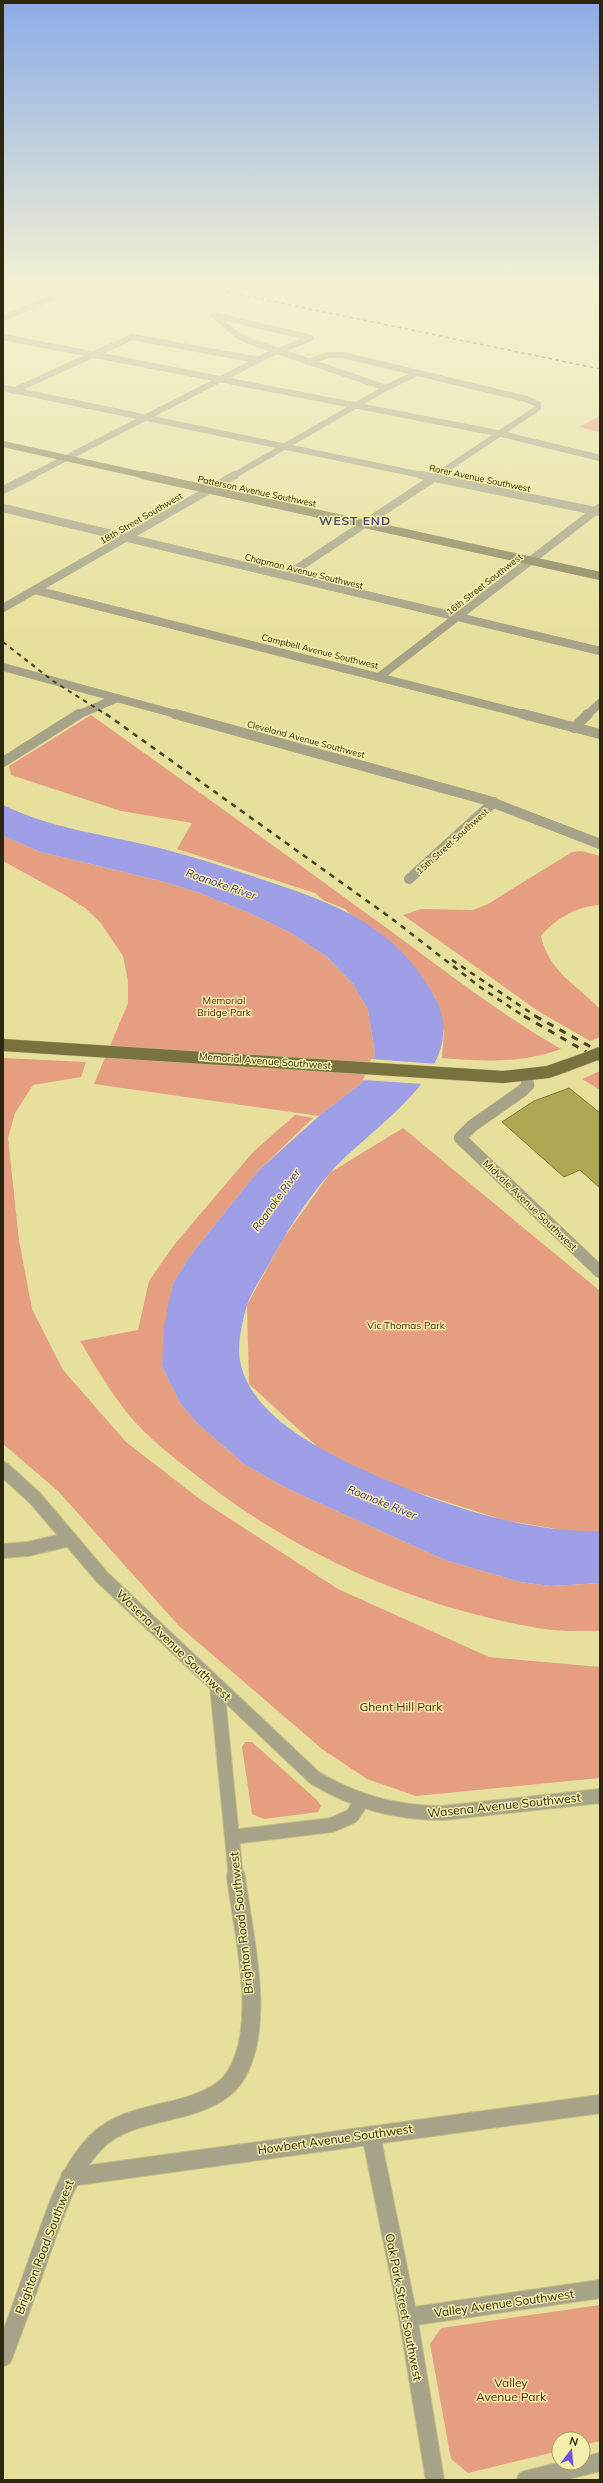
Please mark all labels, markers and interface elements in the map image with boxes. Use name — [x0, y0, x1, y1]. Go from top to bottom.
street label: Rorer Avenue Southwest — [428, 462, 532, 494]
street label: Patterson Avenue Southwest — [197, 473, 317, 509]
street label: 18th Street Southwest — [98, 490, 184, 546]
district label: WEST END — [319, 513, 391, 528]
street label: Chapman Avenue Southwest — [244, 551, 364, 591]
street label: 16th Street Southwest — [444, 551, 524, 617]
street label: Campbell Avenue Southwest — [261, 631, 379, 671]
street label: Cleveland Avenue Southwest — [246, 718, 366, 760]
street label: 15th Street Southwest — [414, 806, 490, 876]
water label: Roanoke River — [184, 865, 259, 903]
park label: Memorial Bridge Park — [197, 994, 252, 1019]
street label: Memorial Avenue Southwest — [198, 1050, 332, 1072]
street label: Midvale Avenue Southwest — [480, 1157, 580, 1254]
water label: Roanoke River — [249, 1165, 304, 1234]
park label: Vic Thomas Park — [367, 1319, 446, 1332]
water label: Roanoke River — [345, 1482, 420, 1523]
street label: Wasena Avenue Southwest — [113, 1586, 235, 1704]
park label: Ghent Hill Park — [360, 1699, 443, 1714]
street label: Wasena Avenue Southwest — [427, 1789, 581, 1821]
street label: Brighton Road Southwest — [226, 1851, 256, 1995]
street label: Howbert Avenue Southwest — [256, 2121, 414, 2157]
street label: Brighton Road Southwest — [11, 2178, 77, 2316]
street label: Oak Park Street Southwest — [382, 2232, 426, 2382]
street label: Valley Avenue Southwest — [433, 2286, 575, 2320]
park label: Valley Avenue Park — [476, 2375, 547, 2404]
north arrow — [551, 2431, 591, 2471]
text: N — [568, 2434, 580, 2449]

